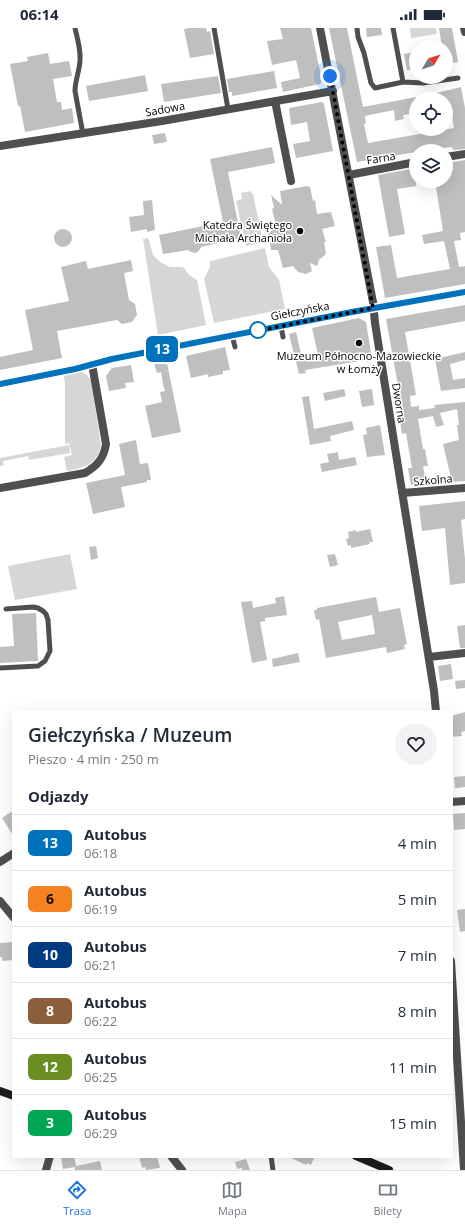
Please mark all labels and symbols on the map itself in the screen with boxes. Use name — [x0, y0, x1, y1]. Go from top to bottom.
north arrow — [409, 40, 453, 84]
your location — [320, 66, 340, 86]
street label: Sadowa — [144, 98, 186, 119]
street label: Farna — [365, 148, 397, 167]
place label: Katedra Świętego Michała Archanioła — [195, 217, 292, 245]
marker: Katedra Świętego Michała Archanioła — [295, 226, 305, 236]
street label: Giełczyńska — [269, 297, 331, 324]
unlabelled marker — [249, 321, 267, 339]
line badge: 13 — [144, 336, 180, 362]
marker: Muzeum Północno-Mazowieckie w Łomży — [354, 338, 364, 348]
place label: Muzeum Północno-Mazowieckie w Łomży — [277, 348, 441, 376]
street label: Dworna — [389, 382, 410, 424]
street label: Szkolna — [413, 470, 453, 489]

